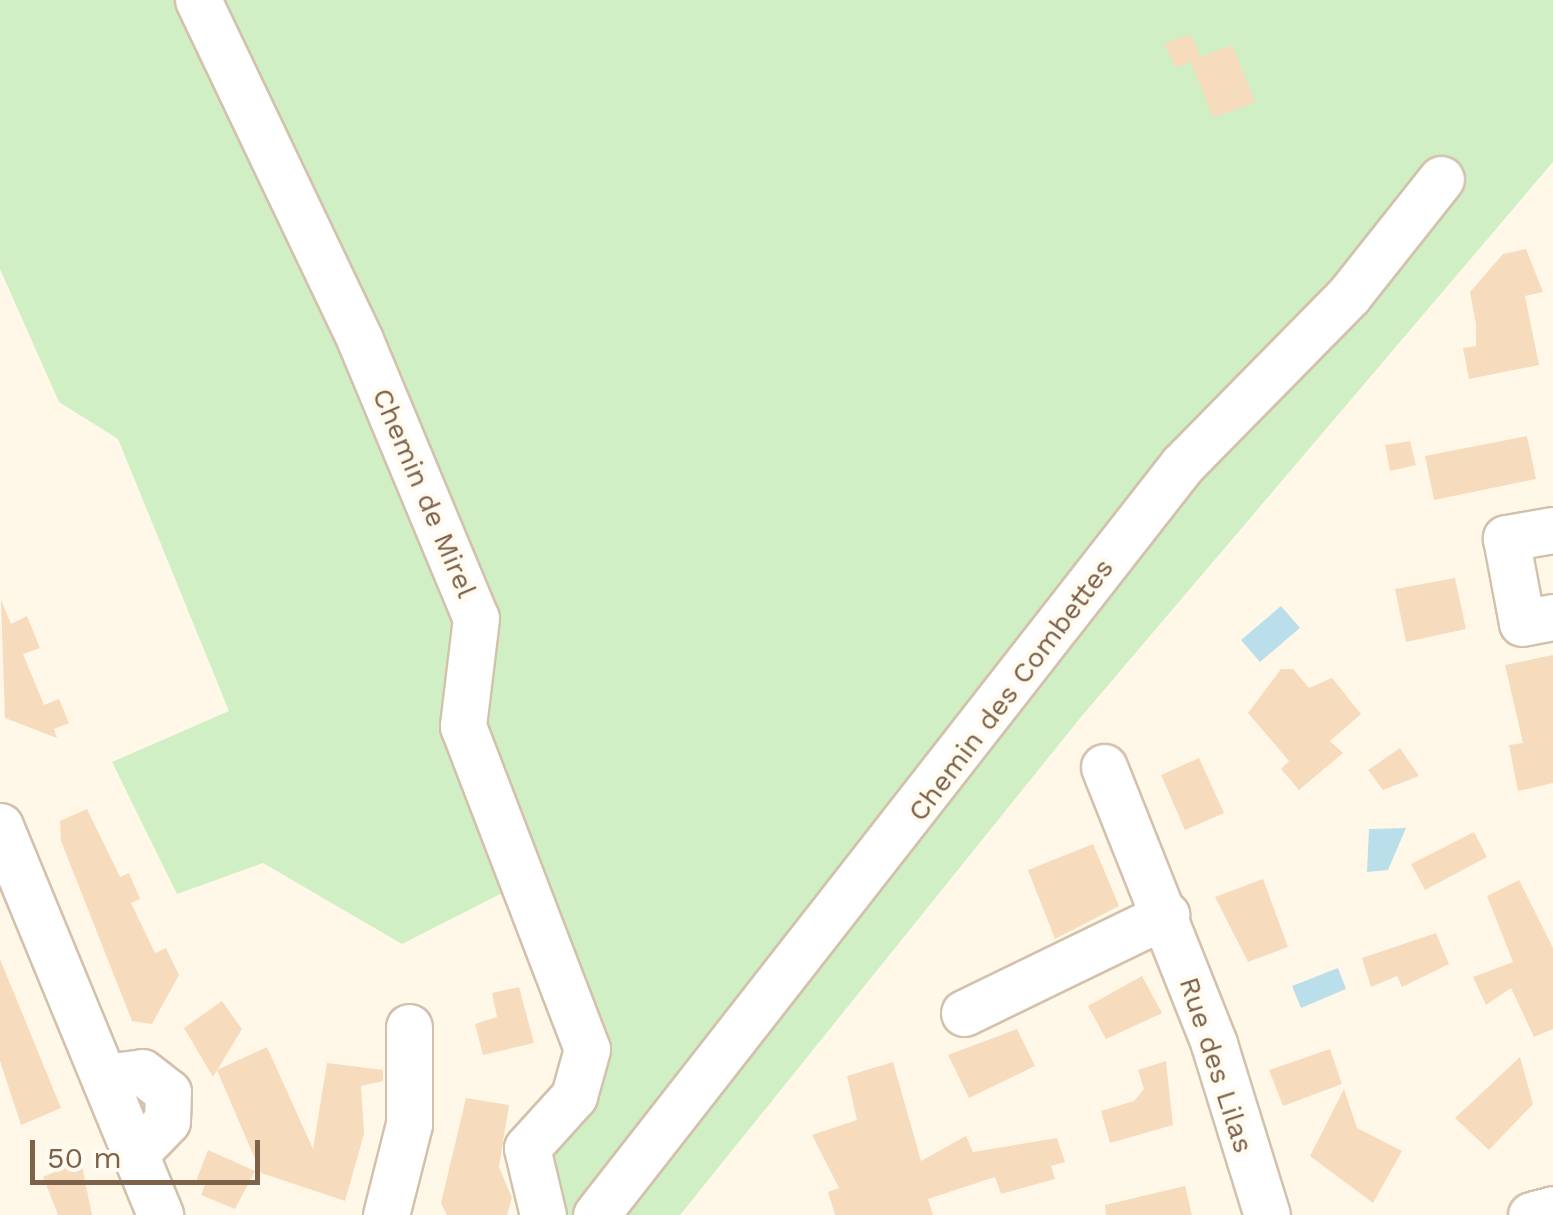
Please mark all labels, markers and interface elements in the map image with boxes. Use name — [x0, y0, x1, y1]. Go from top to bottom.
street label: Chemin de Mirel — [365, 383, 483, 603]
street label: Chemin des Combettes — [901, 552, 1121, 828]
street label: Rue des Lilas — [1172, 973, 1260, 1157]
scale bar — [35, 1120, 265, 1182]
text: 50 m — [47, 1140, 122, 1175]

